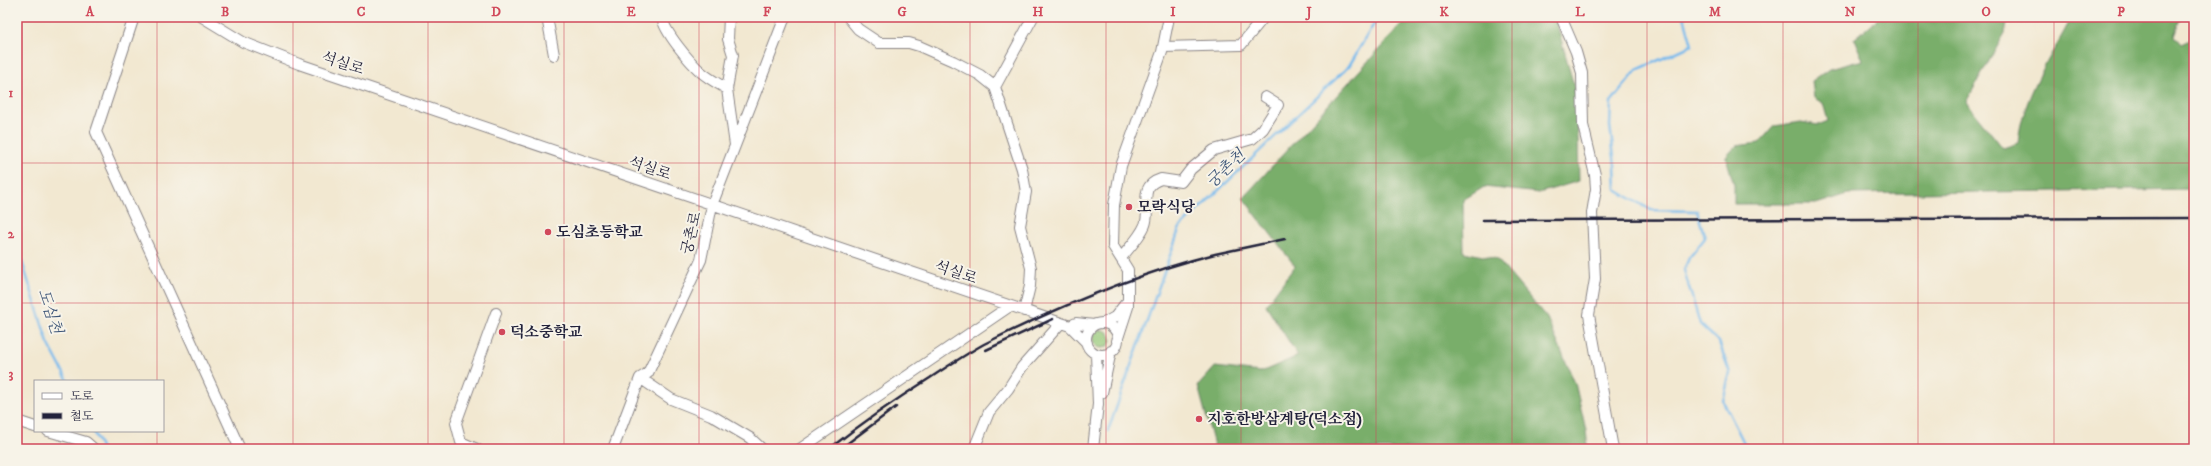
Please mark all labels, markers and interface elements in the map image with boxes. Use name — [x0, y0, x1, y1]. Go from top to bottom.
text: A — [85, 4, 95, 20]
text: B — [221, 4, 229, 20]
text: C — [357, 4, 366, 20]
text: D — [491, 4, 501, 20]
text: E — [626, 4, 636, 20]
text: F — [763, 4, 772, 20]
text: G — [897, 4, 907, 20]
text: H — [1033, 4, 1044, 20]
text: I — [1170, 4, 1176, 20]
text: J — [1304, 4, 1312, 21]
text: K — [1439, 4, 1449, 20]
text: L — [1575, 4, 1585, 20]
text: M — [1709, 4, 1721, 20]
text: N — [1845, 4, 1856, 20]
text: O — [1981, 4, 1991, 20]
text: P — [2117, 4, 2125, 20]
street label: 석실로 — [319, 48, 367, 79]
text: 1 — [9, 85, 14, 101]
water label: 궁촌천 — [1202, 144, 1250, 192]
street label: 석실로 — [626, 152, 674, 185]
place label: 모락식당 — [1137, 198, 1195, 217]
marker: 모락식당 — [1124, 202, 1134, 212]
street label: 궁촌로 — [677, 209, 706, 256]
place label: 도심초등학교 — [556, 223, 643, 242]
text: 2 — [8, 226, 15, 242]
marker: 도심초등학교 — [543, 227, 553, 237]
street label: 석실로 — [932, 256, 980, 289]
water label: 도심천 — [33, 286, 67, 338]
place label: 덕소중학교 — [510, 323, 583, 342]
marker: 덕소중학교 — [497, 327, 507, 337]
text: 3 — [9, 366, 14, 382]
legend — [34, 380, 164, 432]
text: 도로 — [70, 389, 94, 404]
text: 철도 — [70, 409, 94, 424]
place label: 지호한방삼계탕(덕소점) — [1207, 410, 1362, 429]
marker: 지호한방삼계탕(덕소점) — [1194, 414, 1204, 424]

